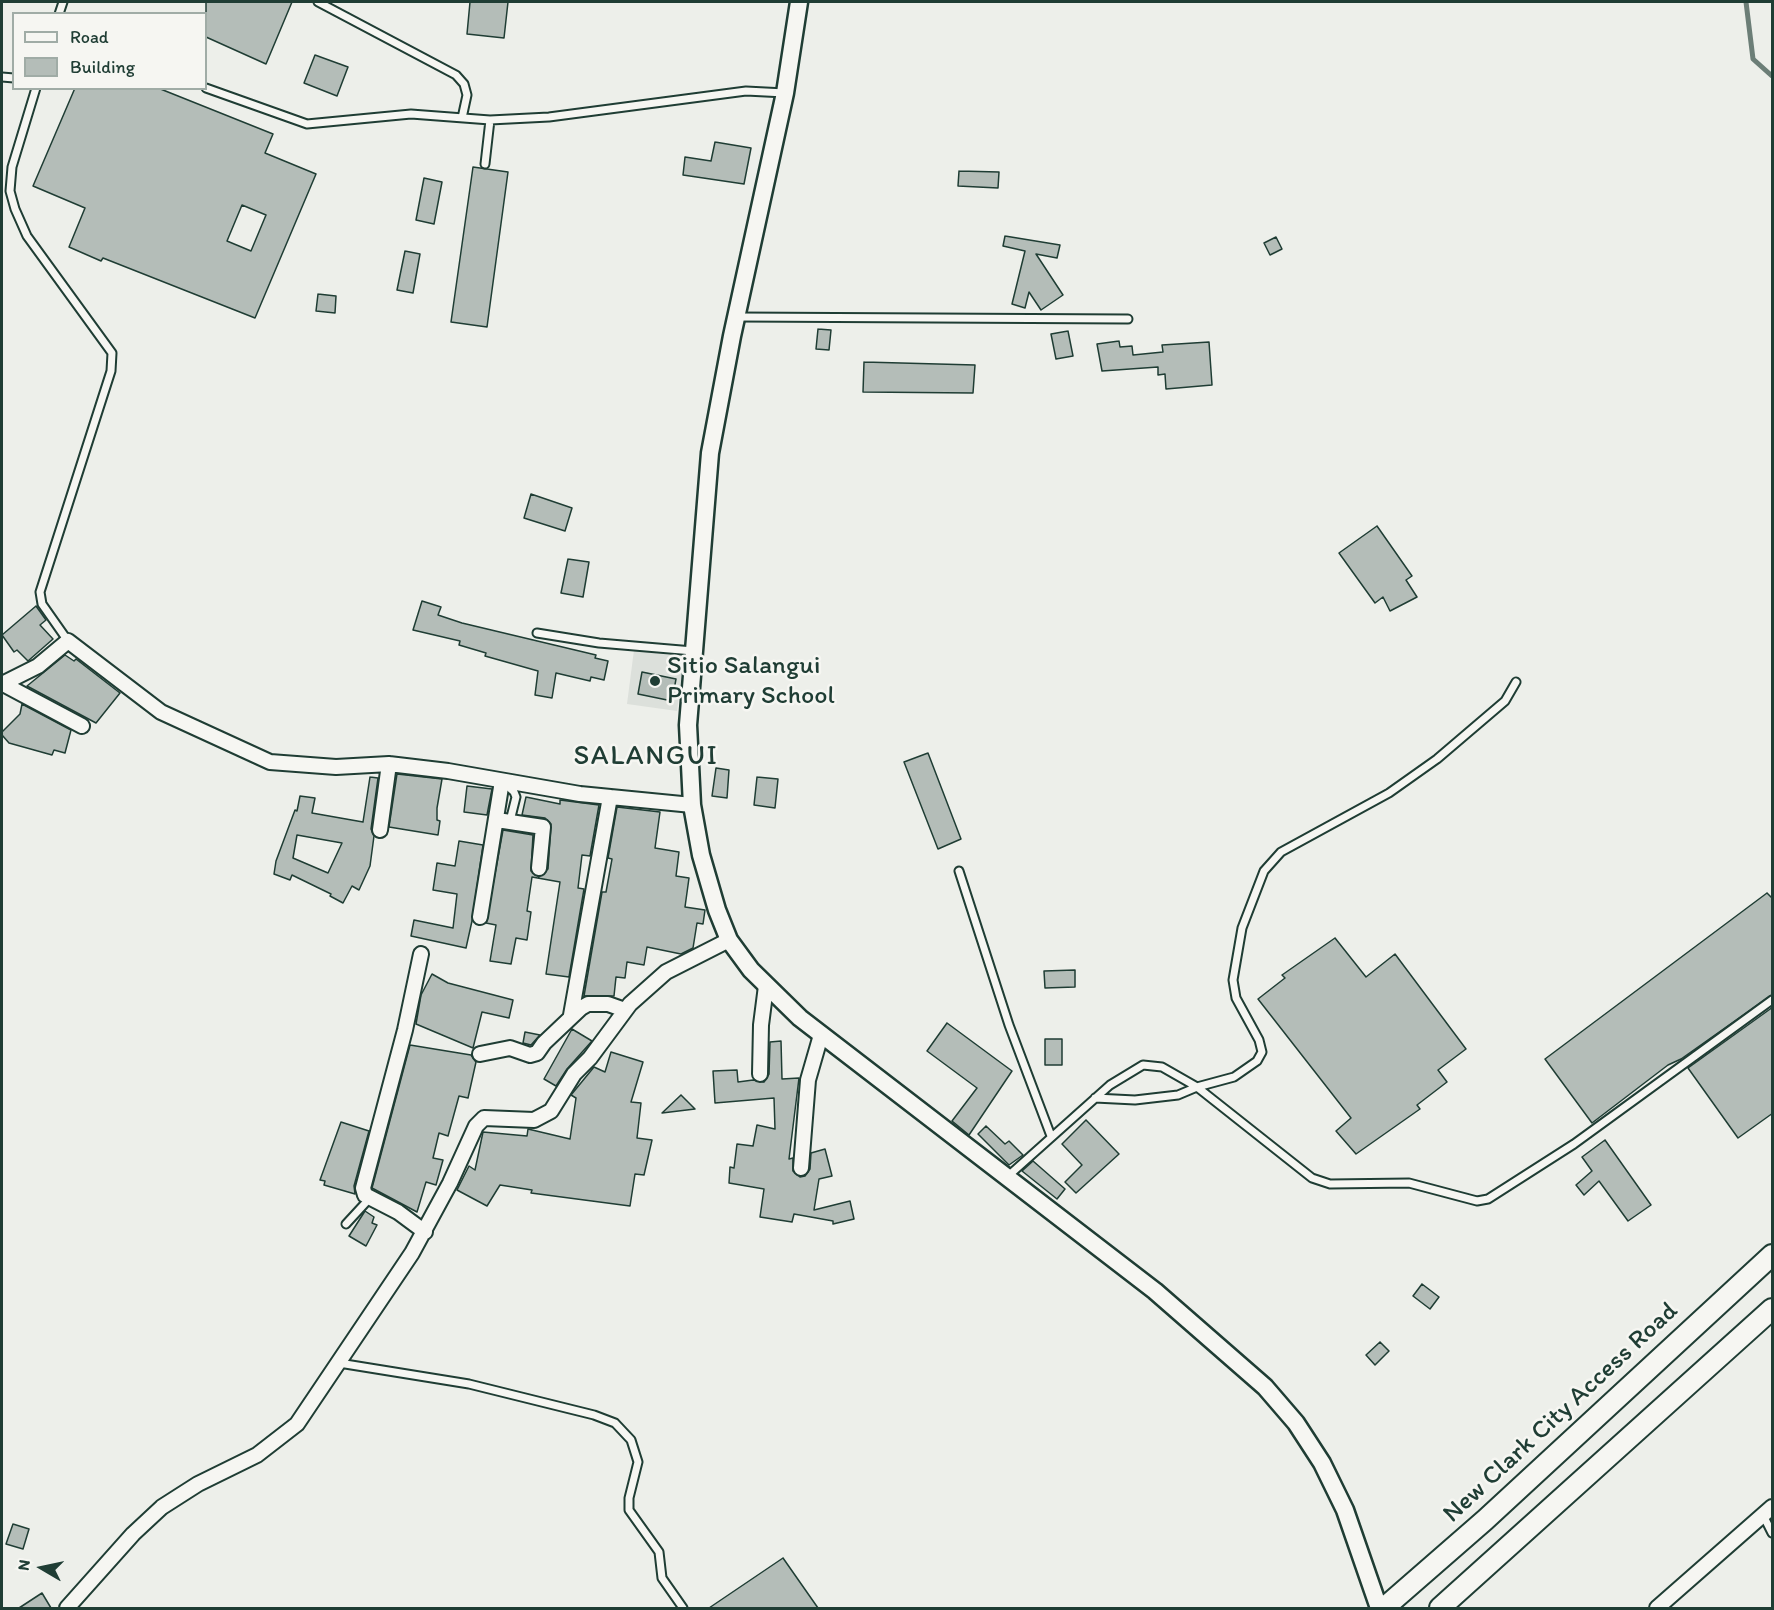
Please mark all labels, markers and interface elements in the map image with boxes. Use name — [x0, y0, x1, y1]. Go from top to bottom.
legend — [12, 12, 207, 90]
text: Road — [70, 26, 109, 48]
text: Building — [70, 56, 135, 78]
place label: Sitio Salangui Primary School — [667, 650, 835, 712]
marker: Sitio Salangui Primary School — [648, 674, 662, 688]
district label: SALANGUI — [574, 740, 718, 774]
street label: New Clark City Access Road — [1437, 1296, 1685, 1530]
north arrow — [12, 1538, 72, 1598]
text: N — [13, 1558, 34, 1572]

